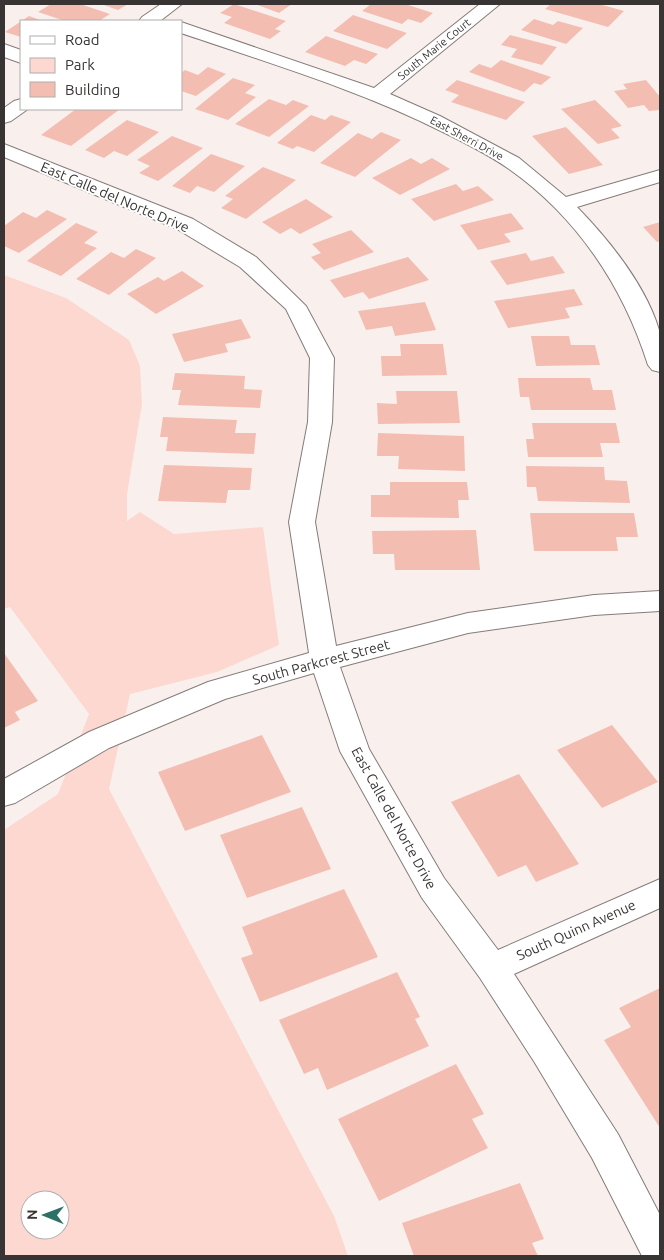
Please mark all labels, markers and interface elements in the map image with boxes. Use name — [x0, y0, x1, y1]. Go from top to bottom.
street label: South Marie Court — [395, 16, 473, 82]
legend — [20, 20, 182, 110]
text: Road — [65, 31, 100, 48]
text: Park — [65, 56, 95, 73]
text: Building — [65, 81, 120, 98]
street label: East Sherri Drive — [428, 114, 506, 162]
street label: East Calle del Norte Drive — [38, 158, 192, 236]
street label: South Parkcrest Street — [251, 636, 392, 688]
street label: East Calle del Norte Drive — [348, 744, 440, 892]
street label: South Quinn Avenue — [514, 896, 638, 964]
north arrow — [20, 1190, 70, 1240]
text: N — [24, 1209, 40, 1220]

